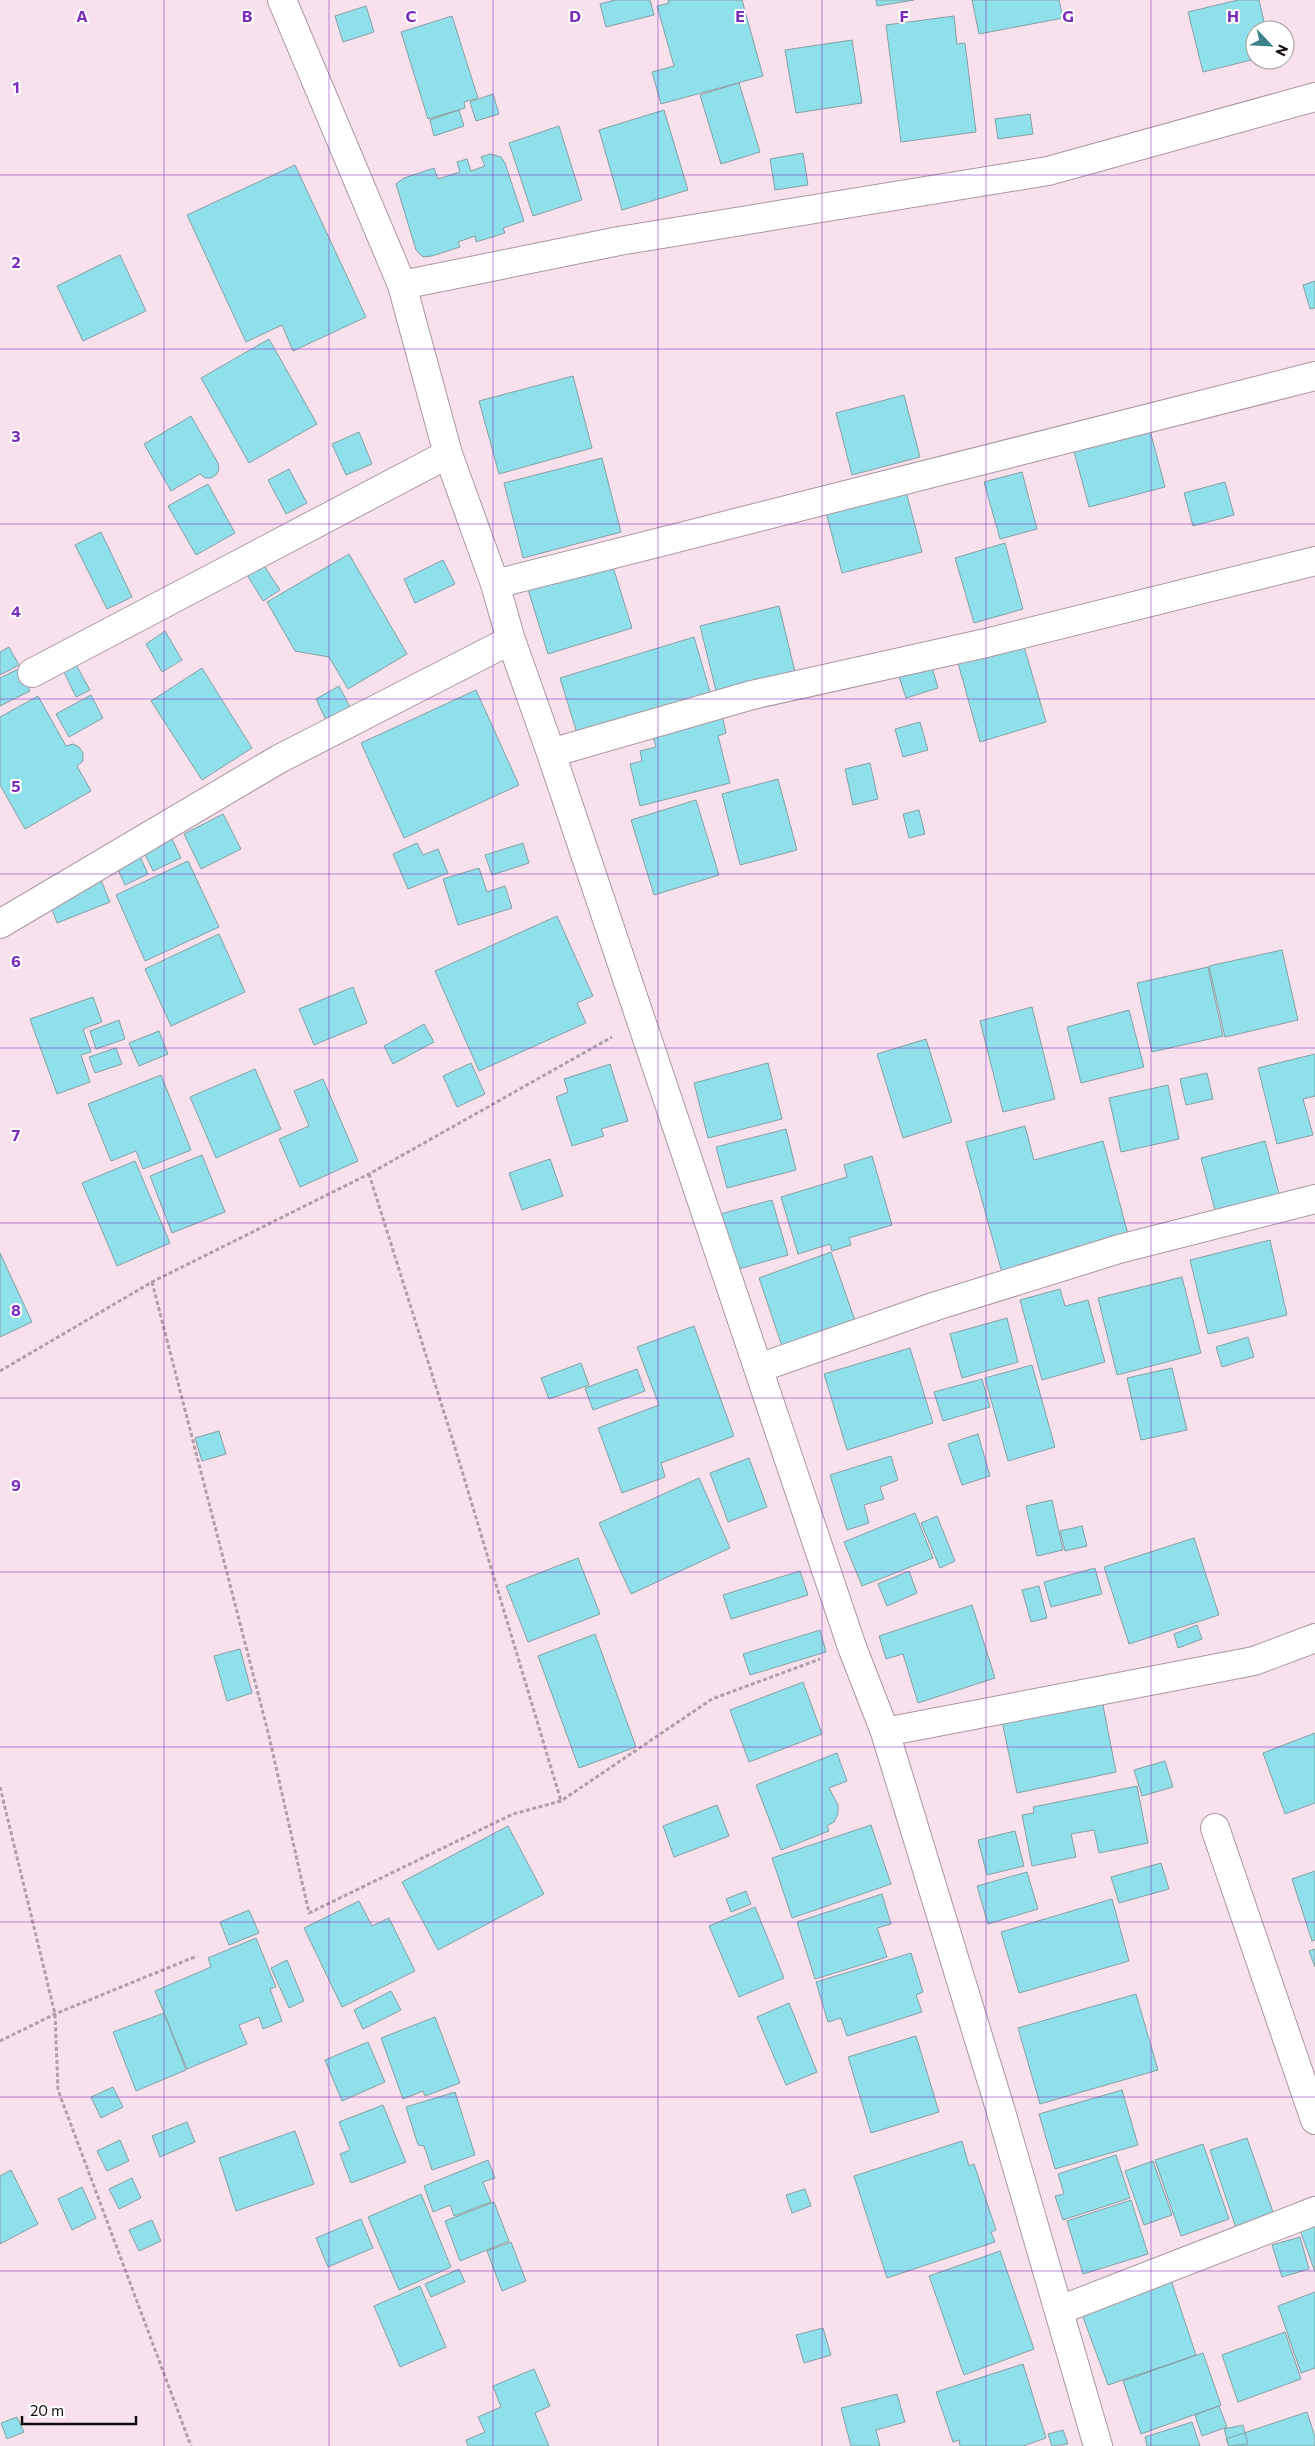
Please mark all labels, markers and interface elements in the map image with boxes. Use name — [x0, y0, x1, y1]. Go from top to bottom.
text: A — [76, 6, 88, 25]
text: B — [242, 6, 253, 25]
text: C — [406, 6, 417, 25]
text: D — [569, 6, 581, 25]
text: E — [735, 6, 745, 25]
text: F — [899, 6, 909, 25]
text: G — [1062, 6, 1074, 25]
text: H — [1227, 6, 1239, 25]
north arrow — [1245, 20, 1295, 70]
text: N — [1272, 42, 1292, 59]
text: 1 — [12, 77, 20, 96]
text: 2 — [11, 252, 21, 271]
text: 3 — [11, 426, 21, 445]
text: 4 — [11, 601, 21, 620]
text: 5 — [11, 776, 21, 795]
text: 6 — [11, 951, 21, 970]
text: 7 — [12, 1125, 21, 1144]
text: 8 — [11, 1300, 21, 1319]
text: 9 — [11, 1475, 21, 1494]
scale bar — [22, 2394, 136, 2426]
text: 20 m — [30, 2401, 64, 2419]

